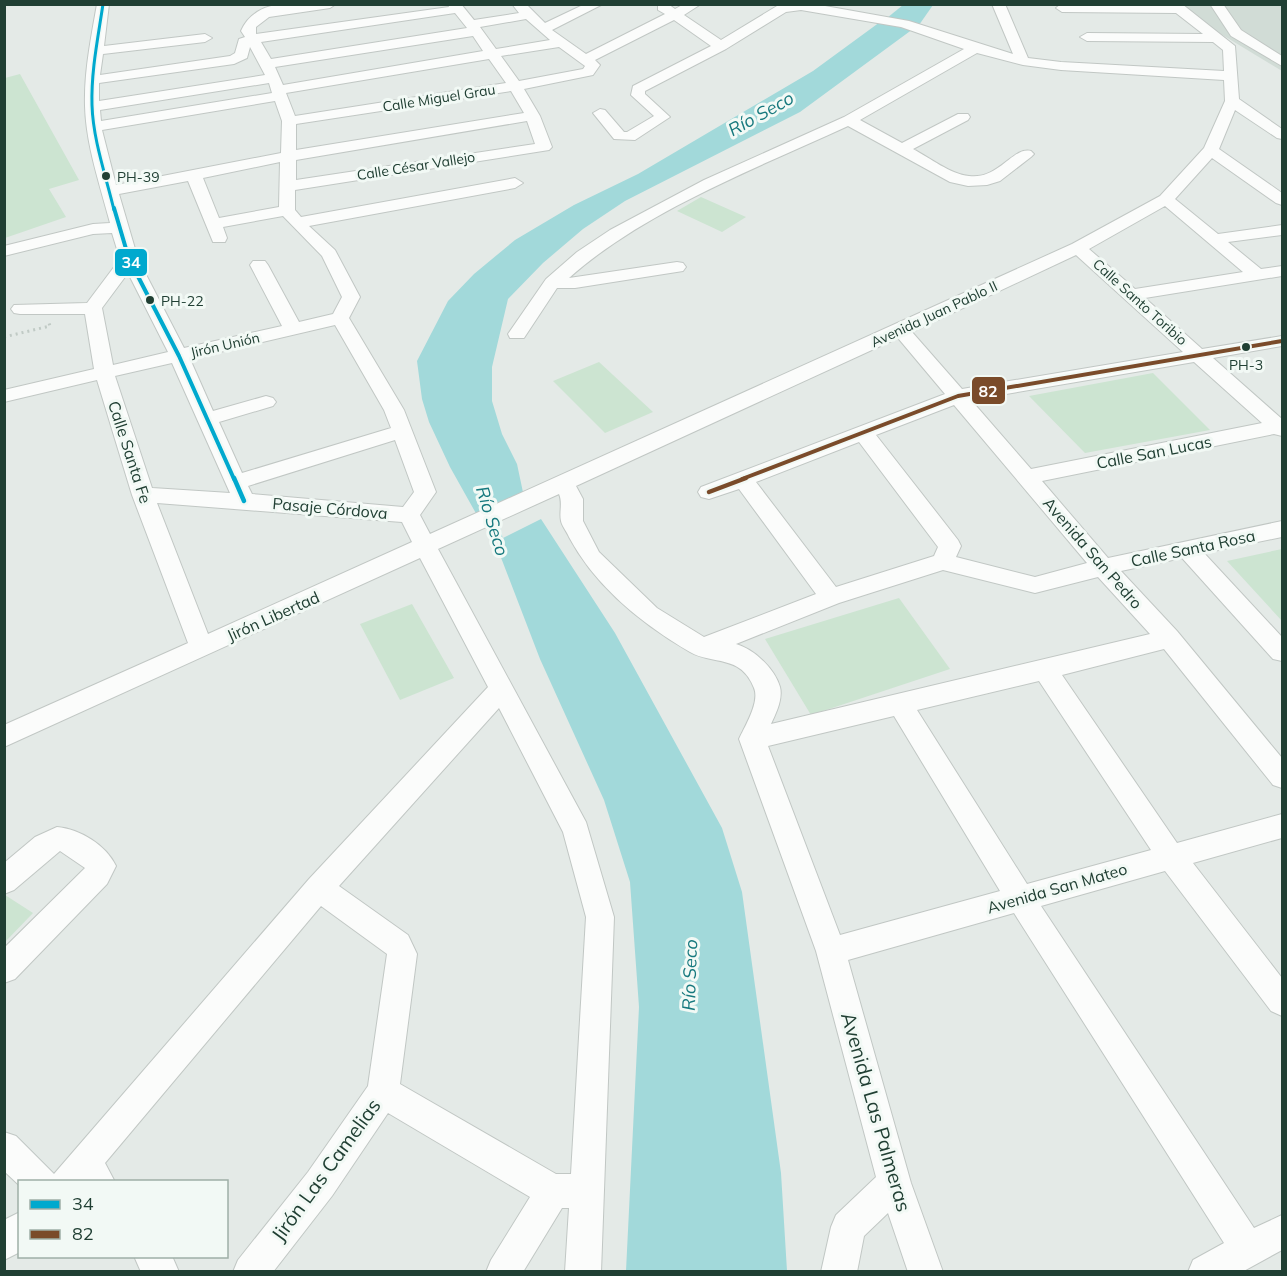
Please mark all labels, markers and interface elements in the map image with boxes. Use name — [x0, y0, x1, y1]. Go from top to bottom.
street label: Calle Miguel Grau — [381, 80, 497, 116]
water label: Río Seco — [724, 86, 798, 141]
street label: Calle César Vallejo — [356, 148, 476, 184]
place label: PH-39 — [117, 168, 160, 186]
marker: PH-39 — [100, 170, 112, 182]
line badge: 34 — [114, 248, 148, 277]
text: 34 — [121, 252, 141, 272]
street label: Calle Santo Toribio — [1089, 255, 1191, 349]
street label: Avenida Juan Pablo II — [868, 277, 1000, 351]
place label: PH-22 — [161, 292, 204, 310]
marker: PH-22 — [144, 294, 156, 306]
street label: Jirón Unión — [189, 328, 261, 362]
marker: PH-3 — [1240, 341, 1252, 353]
place label: PH-3 — [1229, 356, 1263, 374]
line badge: 82 — [971, 376, 1006, 405]
text: 82 — [978, 381, 998, 401]
street label: Calle Santa Fe — [104, 398, 156, 506]
street label: Calle San Lucas — [1095, 431, 1213, 473]
water label: Río Seco — [471, 483, 514, 559]
street label: Pasaje Córdova — [272, 493, 388, 523]
street label: Avenida San Pedro — [1039, 493, 1147, 613]
street label: Calle Santa Rosa — [1129, 525, 1257, 571]
street label: Jirón Libertad — [224, 587, 322, 645]
street label: Avenida San Mateo — [985, 858, 1129, 918]
water label: Río Seco — [677, 939, 702, 1011]
street label: Avenida Las Palmeras — [836, 1009, 917, 1214]
street label: Jirón Las Camelias — [265, 1094, 386, 1246]
legend — [18, 1180, 228, 1258]
text: 34 — [72, 1192, 94, 1215]
text: 82 — [72, 1222, 94, 1245]

